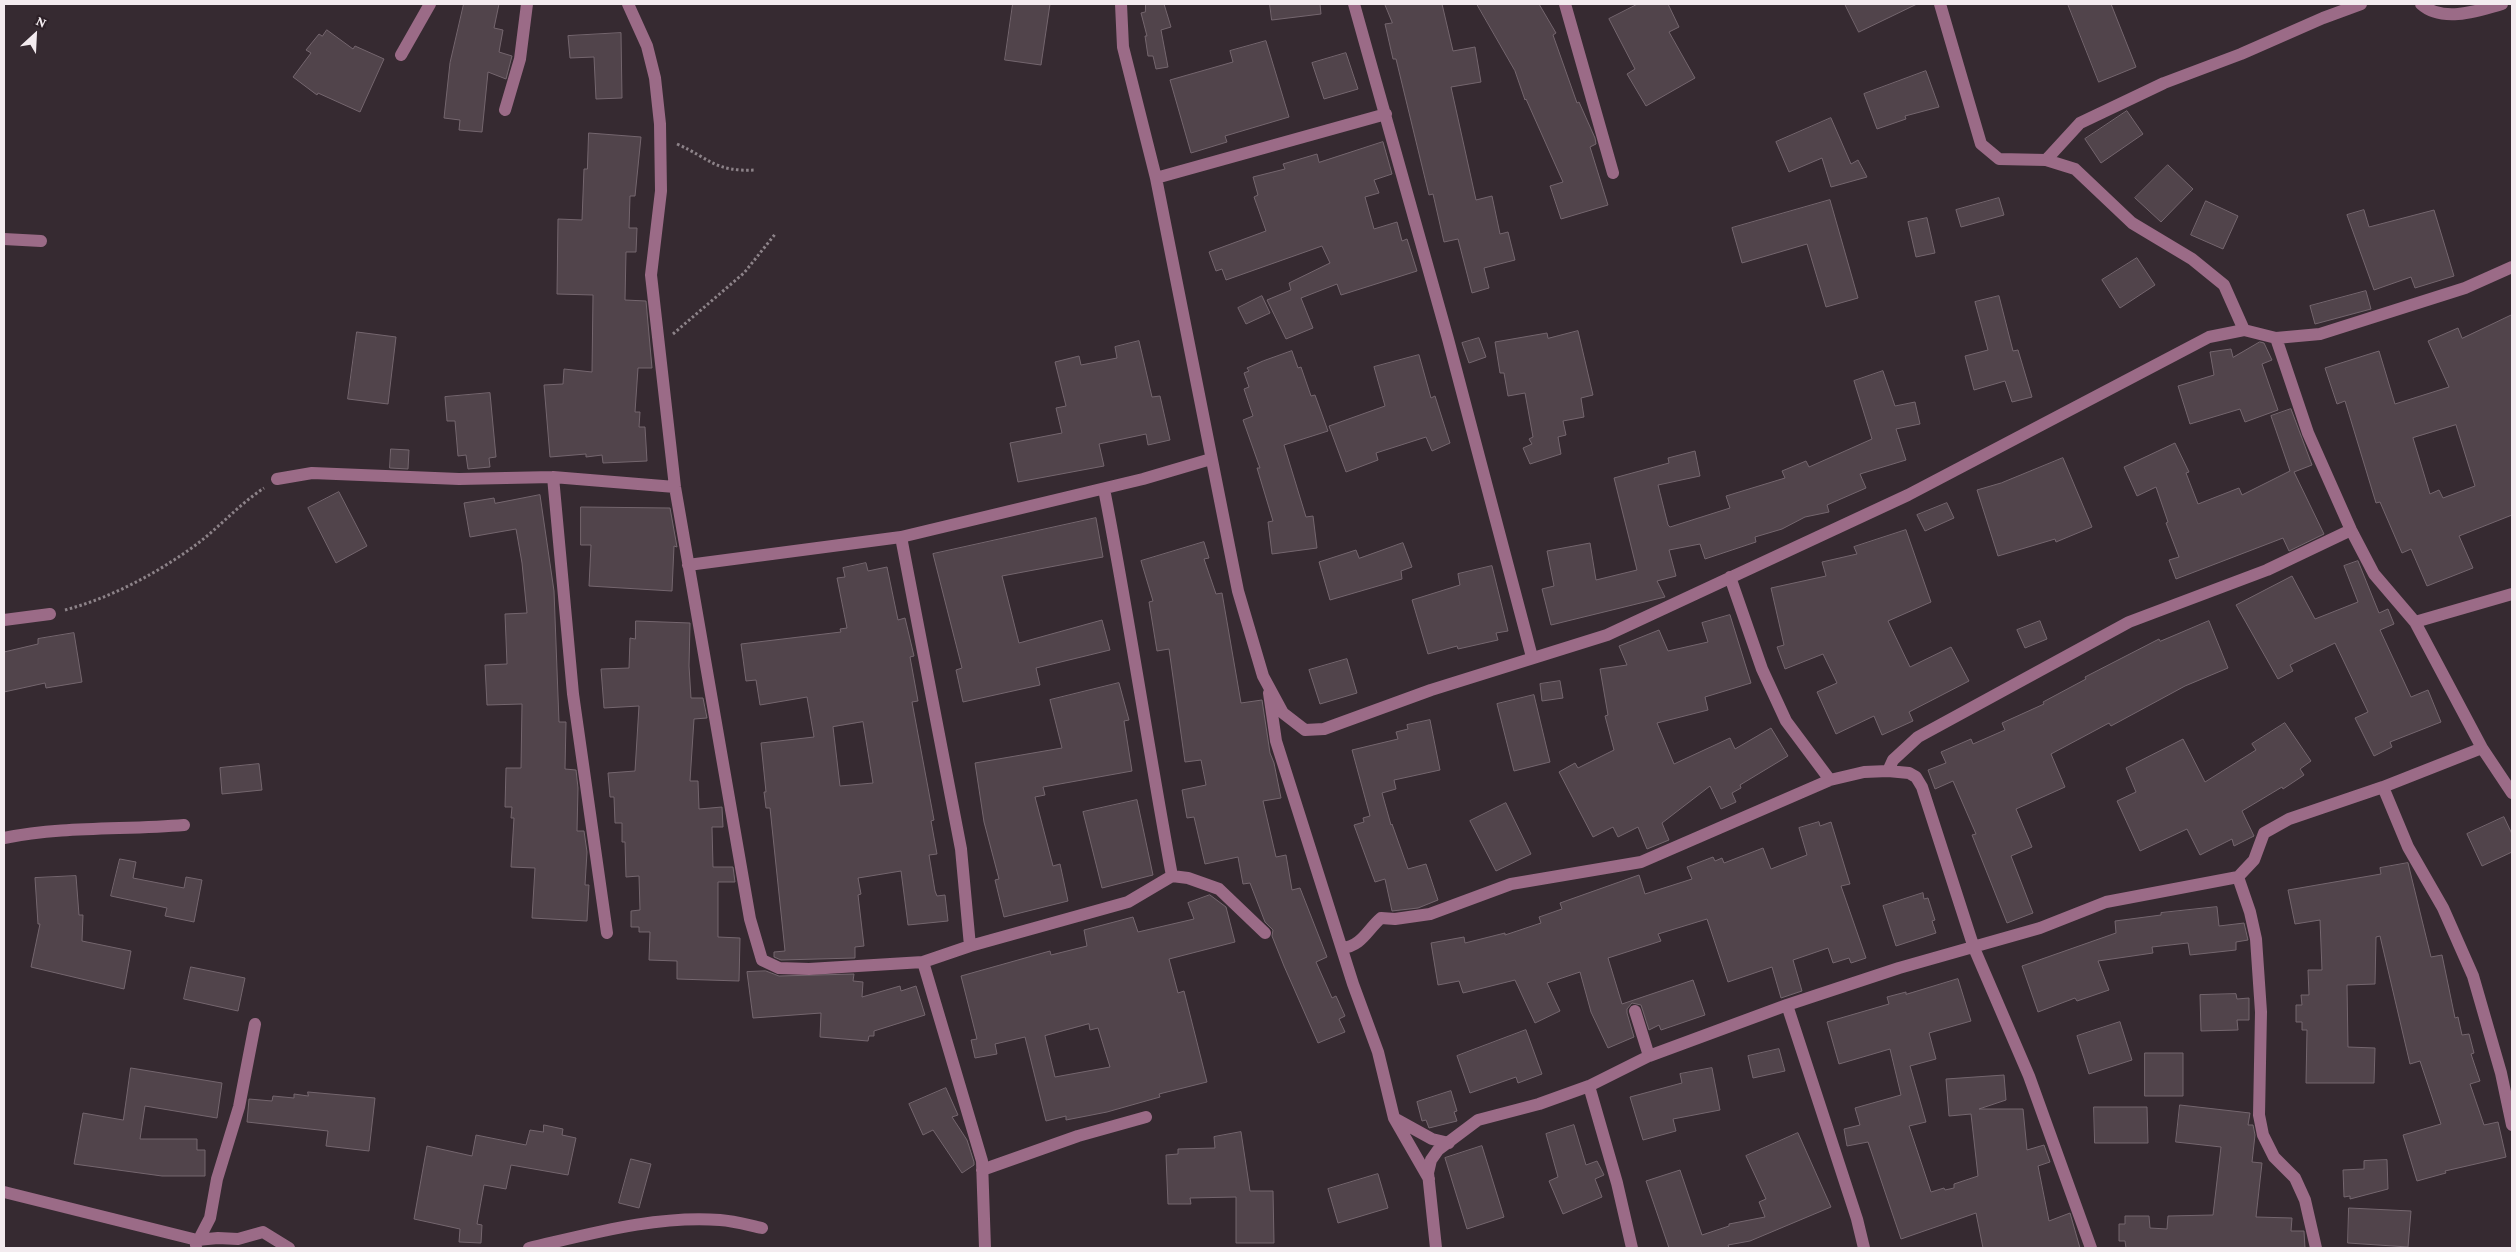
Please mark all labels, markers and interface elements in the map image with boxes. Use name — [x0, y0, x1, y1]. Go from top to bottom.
north arrow — [10, 10, 60, 60]
text: N — [34, 12, 49, 31]

